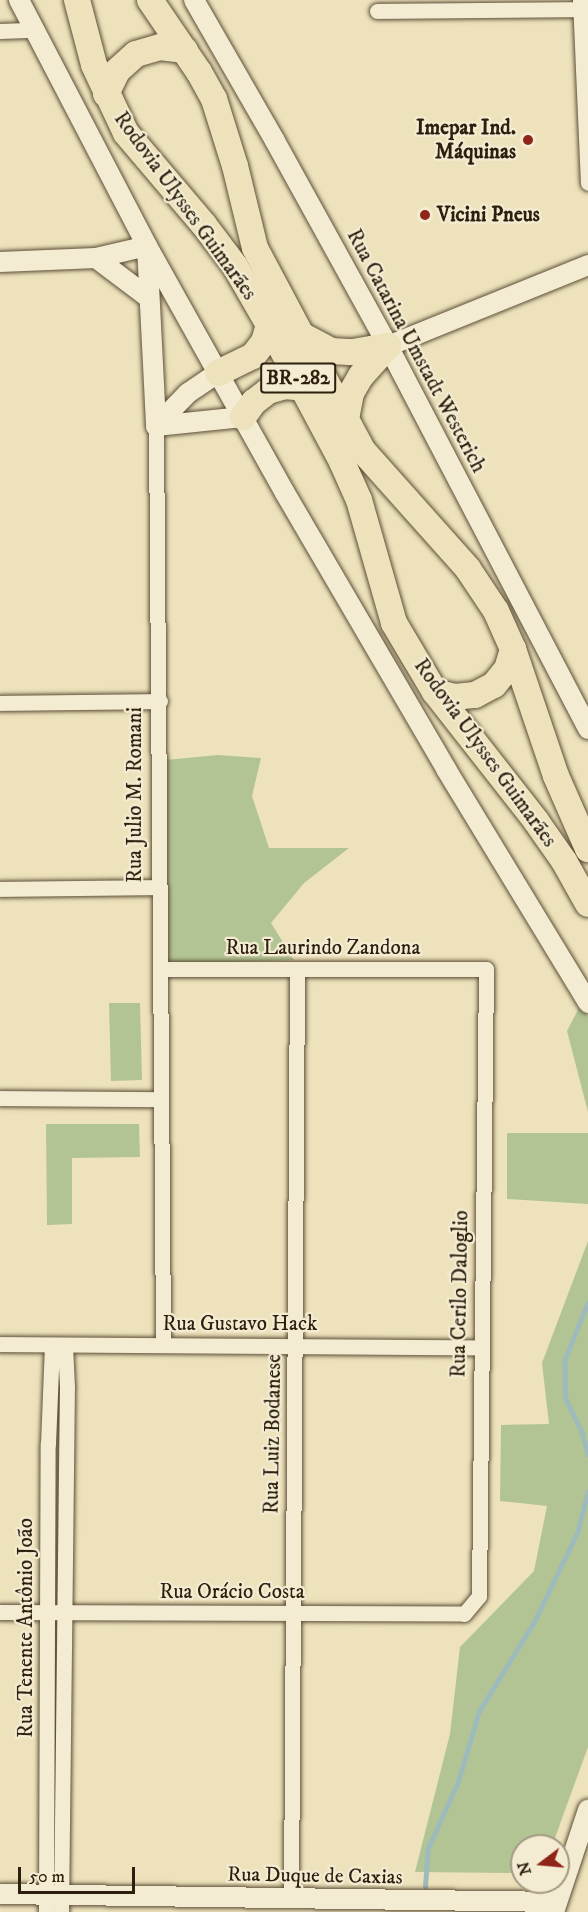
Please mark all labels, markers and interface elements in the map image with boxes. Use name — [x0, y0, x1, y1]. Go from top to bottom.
street label: Rodovia Ulysses Guimarães — [108, 107, 262, 305]
place label: Imepar Ind. Máquinas — [416, 115, 516, 165]
marker: Imepar Ind. Máquinas — [521, 133, 535, 147]
place label: Vicini Pneus — [437, 202, 540, 228]
marker: Vicini Pneus — [418, 208, 432, 222]
street label: Rua Catarina Umstadt Westerich — [341, 225, 491, 477]
road number: BR-282 — [259, 361, 337, 395]
street label: Rodovia Ulysses Guimarães — [408, 654, 562, 852]
street label: Rua Julio M. Romani — [122, 707, 148, 883]
street label: Rua Laurindo Zandona — [226, 935, 420, 961]
street label: Rua Cerilo Daloglio — [446, 1210, 474, 1378]
street label: Rua Gustavo Hack — [163, 1311, 317, 1337]
street label: Rua Luiz Bodanese — [259, 1354, 287, 1514]
street label: Rua Tenente Antônio João — [13, 1518, 39, 1738]
street label: Rua Orácio Costa — [159, 1579, 305, 1605]
north arrow — [510, 1834, 570, 1894]
scale bar — [21, 1855, 138, 1893]
text: N — [513, 1859, 536, 1877]
street label: Rua Duque de Caxias — [227, 1862, 403, 1890]
text: 50 m — [29, 1866, 65, 1888]

